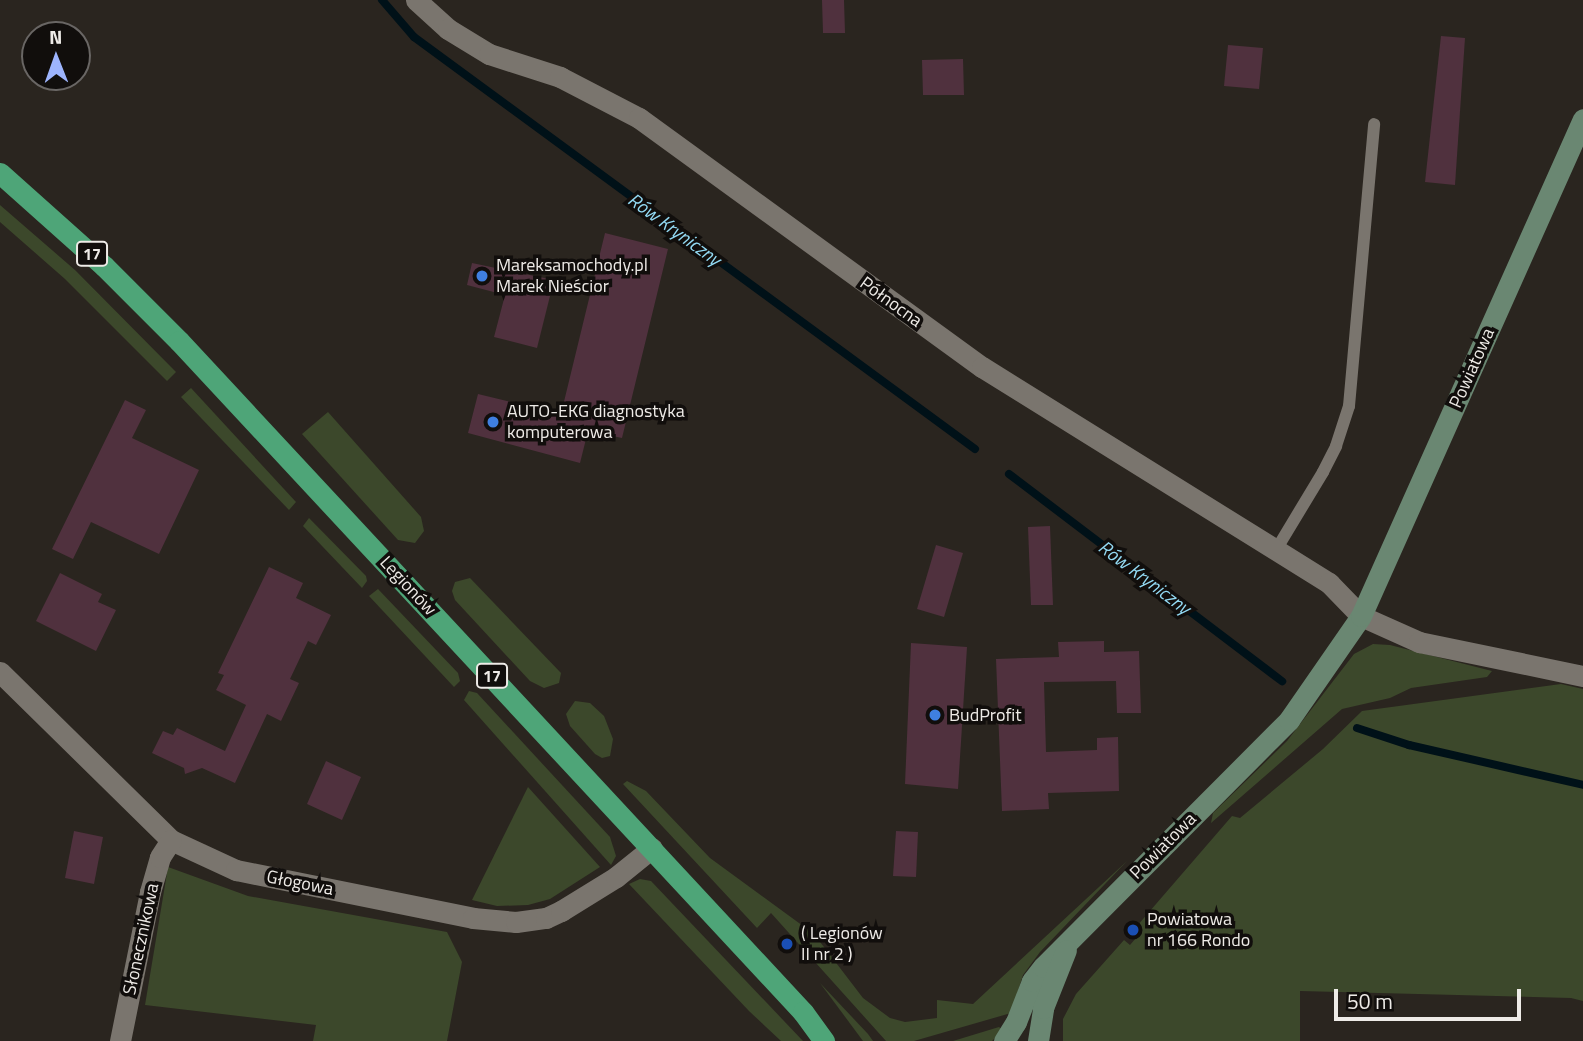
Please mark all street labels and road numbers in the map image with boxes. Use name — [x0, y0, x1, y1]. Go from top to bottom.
road number: 17 — [74, 242, 110, 266]
street label: Północna — [856, 272, 926, 332]
street label: Powiatowa — [1445, 325, 1499, 411]
street label: Legionów — [375, 552, 441, 620]
road number: 17 — [475, 664, 510, 688]
street label: Powiatowa — [1125, 808, 1201, 884]
street label: Głogowa — [265, 866, 335, 900]
street label: Słonecznikowa — [119, 881, 163, 997]

